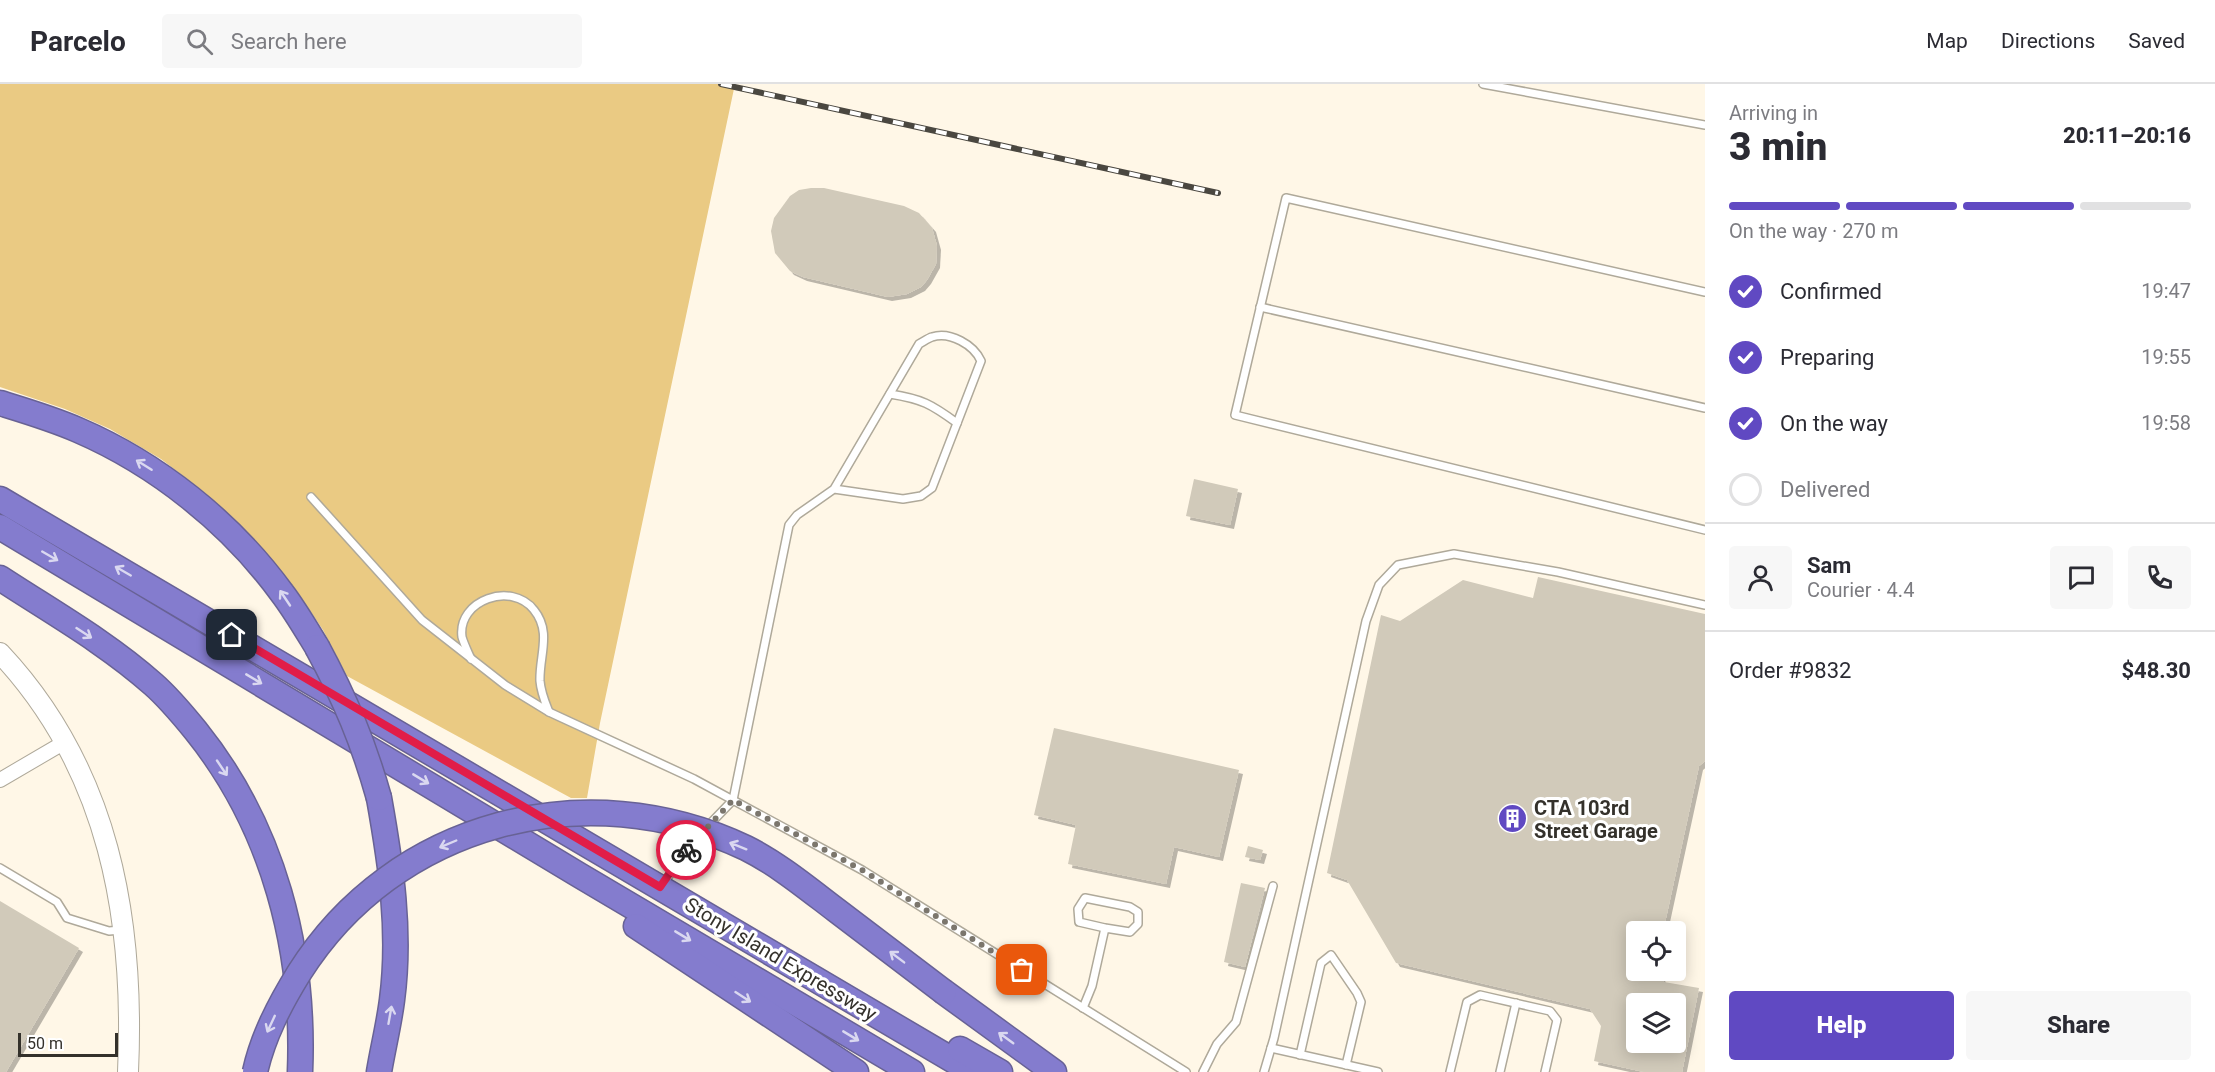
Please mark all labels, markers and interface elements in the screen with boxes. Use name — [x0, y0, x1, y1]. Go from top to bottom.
search box — [162, 14, 582, 68]
text: Parcelo — [30, 25, 126, 58]
icon: search — [183, 25, 216, 58]
text: Search here — [231, 29, 347, 54]
text: Map — [1926, 29, 1968, 53]
text: Directions — [2001, 29, 2095, 53]
text: Saved — [2128, 29, 2185, 53]
text: Arriving in — [1729, 101, 1818, 125]
text: 20:11–20:16 — [2063, 123, 2191, 148]
text: 3 min — [1729, 124, 1827, 170]
text: On the way · 270 m — [1729, 219, 1898, 243]
icon: check — [1729, 275, 1762, 308]
text: Confirmed — [1780, 279, 1882, 304]
text: 19:47 — [2141, 279, 2191, 303]
icon: check — [1729, 341, 1762, 374]
text: Preparing — [1780, 345, 1874, 370]
text: 19:55 — [2141, 345, 2191, 369]
icon: check — [1729, 407, 1762, 440]
text: On the way — [1780, 411, 1888, 436]
text: 19:58 — [2141, 411, 2191, 435]
one-way arrow — [136, 459, 153, 471]
text: Delivered — [1780, 477, 1870, 502]
button: person — [1729, 546, 1792, 609]
button: chat — [2050, 546, 2113, 609]
button: phone — [2128, 546, 2191, 609]
one-way arrow — [41, 551, 58, 563]
text: Sam — [1807, 553, 1851, 578]
one-way arrow — [115, 565, 132, 577]
text: Courier · 4.4 — [1807, 578, 1914, 602]
one-way arrow — [279, 590, 291, 607]
pin — [206, 609, 257, 660]
icon: home — [215, 618, 248, 651]
one-way arrow — [75, 627, 92, 639]
text: Order #9832 — [1729, 658, 1851, 683]
text: $48.30 — [2122, 658, 2191, 683]
one-way arrow — [245, 673, 262, 685]
one-way arrow — [216, 759, 229, 776]
one-way arrow — [412, 774, 429, 786]
place label: CTA 103rd Street Garage — [1534, 796, 1658, 843]
building icon: CTA 103rd Street Garage — [1497, 803, 1529, 835]
courier — [656, 820, 716, 880]
icon: bike — [670, 834, 703, 867]
one-way arrow — [439, 839, 457, 850]
one-way arrow — [729, 839, 747, 850]
street label: Stony Island Expressway — [681, 892, 882, 1026]
map controls — [1626, 921, 1686, 1053]
button: locate — [1626, 921, 1686, 981]
one-way arrow — [674, 931, 691, 943]
pin — [996, 944, 1047, 995]
one-way arrow — [890, 950, 906, 963]
icon: bag — [1005, 953, 1038, 986]
one-way arrow — [734, 991, 751, 1003]
button: Help — [1729, 991, 1954, 1060]
button: Share — [1966, 991, 2191, 1060]
button: layers — [1626, 993, 1686, 1053]
one-way arrow — [384, 1005, 395, 1025]
one-way arrow — [265, 1015, 277, 1033]
scale bar — [18, 1030, 118, 1058]
one-way arrow — [842, 1030, 859, 1042]
one-way arrow — [999, 1032, 1015, 1044]
text: 50 m — [27, 1034, 63, 1053]

